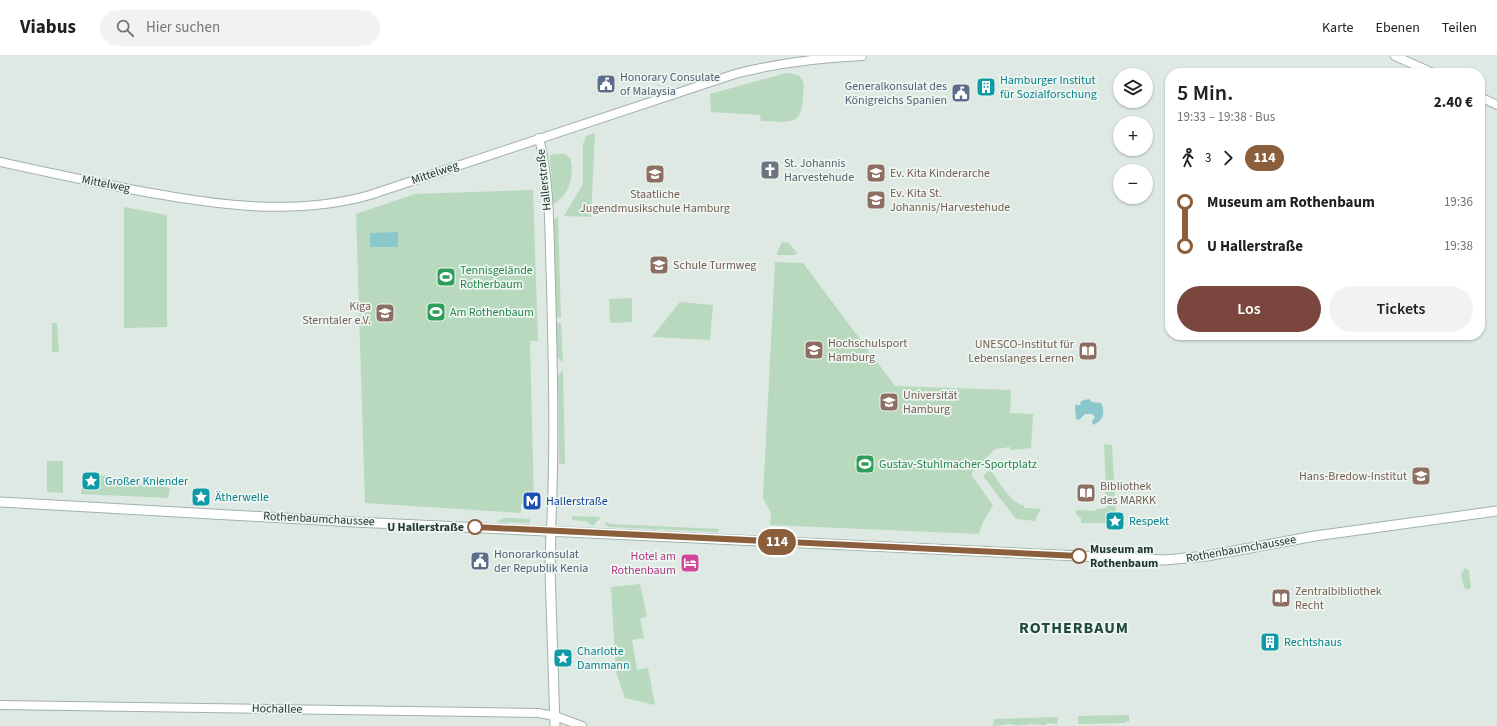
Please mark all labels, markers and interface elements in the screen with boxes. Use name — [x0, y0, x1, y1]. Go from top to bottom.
search box — [100, 10, 380, 46]
text: Viabus — [20, 14, 76, 41]
icon: search — [114, 17, 136, 39]
text: Hier suchen — [146, 17, 220, 38]
text: Karte — [1322, 18, 1354, 38]
text: Ebenen — [1376, 18, 1420, 38]
text: Teilen — [1442, 18, 1477, 38]
map controls — [1113, 68, 1153, 204]
button: layers — [1113, 68, 1153, 108]
place label: Honorary Consulate of Malaysia — [620, 69, 720, 100]
place label: Hamburger Institut für Sozialforschung — [1000, 72, 1097, 103]
public building icon: Honorary Consulate of Malaysia — [595, 73, 617, 95]
building icon: Hamburger Institut für Sozialforschung — [975, 76, 997, 98]
text: 5 Min. — [1177, 77, 1233, 109]
place label: Generalkonsulat des Königreichs Spanien — [845, 78, 947, 109]
public building icon: Generalkonsulat des Königreichs Spanien — [950, 82, 972, 104]
text: 2.40 € — [1434, 92, 1473, 113]
text: 19:33 – 19:38 · Bus — [1177, 108, 1275, 126]
button: + — [1113, 116, 1153, 156]
icon: walk — [1177, 147, 1199, 169]
icon: forward — [1217, 147, 1239, 169]
street label: Hallerstraße — [532, 148, 556, 212]
text: 114 — [1253, 148, 1276, 168]
text: 3 — [1205, 149, 1211, 167]
place label: St. Johannis Harvestehude — [784, 155, 854, 186]
street label: Mittelweg — [409, 157, 461, 189]
church icon: St. Johannis Harvestehude — [759, 159, 781, 181]
school or university icon: Ev. Kita Kinderarche — [865, 162, 887, 184]
school or university icon: Staatliche Jugendmusikschule Hamburg — [644, 163, 666, 185]
button: − — [1113, 164, 1153, 204]
place label: Ev. Kita Kinderarche — [890, 165, 990, 182]
street label: Mittelweg — [80, 171, 132, 197]
place label: Ev. Kita St. Johannis/Harvestehude — [890, 185, 1010, 216]
place label: Staatliche Jugendmusikschule Hamburg — [580, 186, 730, 217]
school or university icon: Ev. Kita St. Johannis/Harvestehude — [865, 189, 887, 211]
text: Museum am Rothenbaum — [1207, 192, 1375, 213]
text: 19:36 — [1444, 193, 1473, 211]
text: U Hallerstraße — [1207, 236, 1303, 257]
text: 19:38 — [1444, 237, 1473, 255]
school or university icon: Schule Turmweg — [648, 254, 670, 276]
place label: Schule Turmweg — [673, 257, 756, 274]
place label: Tennisgelände Rotherbaum — [460, 262, 533, 293]
sports icon: Tennisgelände Rotherbaum — [435, 266, 457, 288]
button: Los — [1177, 286, 1321, 332]
button: Tickets — [1329, 286, 1473, 332]
place label: Kiga Sterntaler e.V. — [302, 298, 371, 329]
sports icon: Am Rothenbaum — [425, 301, 447, 323]
school or university icon: Kiga Sterntaler e.V. — [374, 302, 396, 324]
place label: Am Rothenbaum — [450, 304, 534, 321]
place label: Hochschulsport Hamburg — [828, 335, 907, 366]
place label: UNESCO-Institut für Lebenslanges Lernen — [968, 336, 1075, 367]
school or university icon: Hochschulsport Hamburg — [803, 339, 825, 361]
library icon: UNESCO-Institut für Lebenslanges Lernen — [1077, 340, 1099, 362]
place label: Universität Hamburg — [903, 387, 958, 418]
school or university icon: Universität Hamburg — [878, 391, 900, 413]
sports icon: Gustav-Stuhlmacher-Sportplatz — [854, 453, 876, 475]
place label: Gustav-Stuhlmacher-Sportplatz — [879, 456, 1037, 473]
school or university icon: Hans-Bredow-Institut — [1410, 465, 1432, 487]
place label: Hans-Bredow-Institut — [1299, 468, 1407, 485]
place icon: Großer Kniender — [80, 470, 102, 492]
place label: Großer Kniender — [105, 473, 189, 490]
place label: Bibliothek des MARKK — [1100, 478, 1156, 509]
library icon: Bibliothek des MARKK — [1075, 482, 1097, 504]
place icon: Ätherwelle — [190, 486, 212, 508]
place label: Ätherwelle — [215, 489, 269, 506]
metro station icon: Hallerstraße — [521, 490, 543, 512]
place label: Hallerstraße — [546, 493, 608, 510]
street label: Rothenbaumchaussee — [263, 508, 375, 530]
place icon: Respekt — [1104, 510, 1126, 532]
place label: Respekt — [1129, 513, 1169, 530]
place label: U Hallerstraße — [387, 519, 464, 536]
marker: U Hallerstraße — [467, 519, 483, 535]
line badge: 114 — [754, 529, 800, 555]
street label: Rothenbaumchaussee — [1185, 531, 1297, 567]
text: 114 — [766, 532, 788, 552]
place label: Museum am Rothenbaum — [1090, 541, 1158, 572]
place label: Honorarkonsulat der Republik Kenia — [494, 546, 588, 577]
place label: Hotel am Rothenbaum — [611, 548, 676, 579]
marker: Museum am Rothenbaum — [1071, 548, 1087, 564]
public building icon: Honorarkonsulat der Republik Kenia — [469, 550, 491, 572]
hotel icon: Hotel am Rothenbaum — [679, 552, 701, 574]
place label: Zentralbibliothek Recht — [1295, 583, 1382, 614]
library icon: Zentralbibliothek Recht — [1270, 587, 1292, 609]
district label: ROTHERBAUM — [1019, 617, 1129, 639]
building icon: Rechtshaus — [1259, 631, 1281, 653]
place label: Rechtshaus — [1284, 634, 1342, 651]
place label: Charlotte Dammann — [577, 643, 630, 674]
place icon: Charlotte Dammann — [552, 647, 574, 669]
street label: Hochallee — [252, 700, 302, 718]

